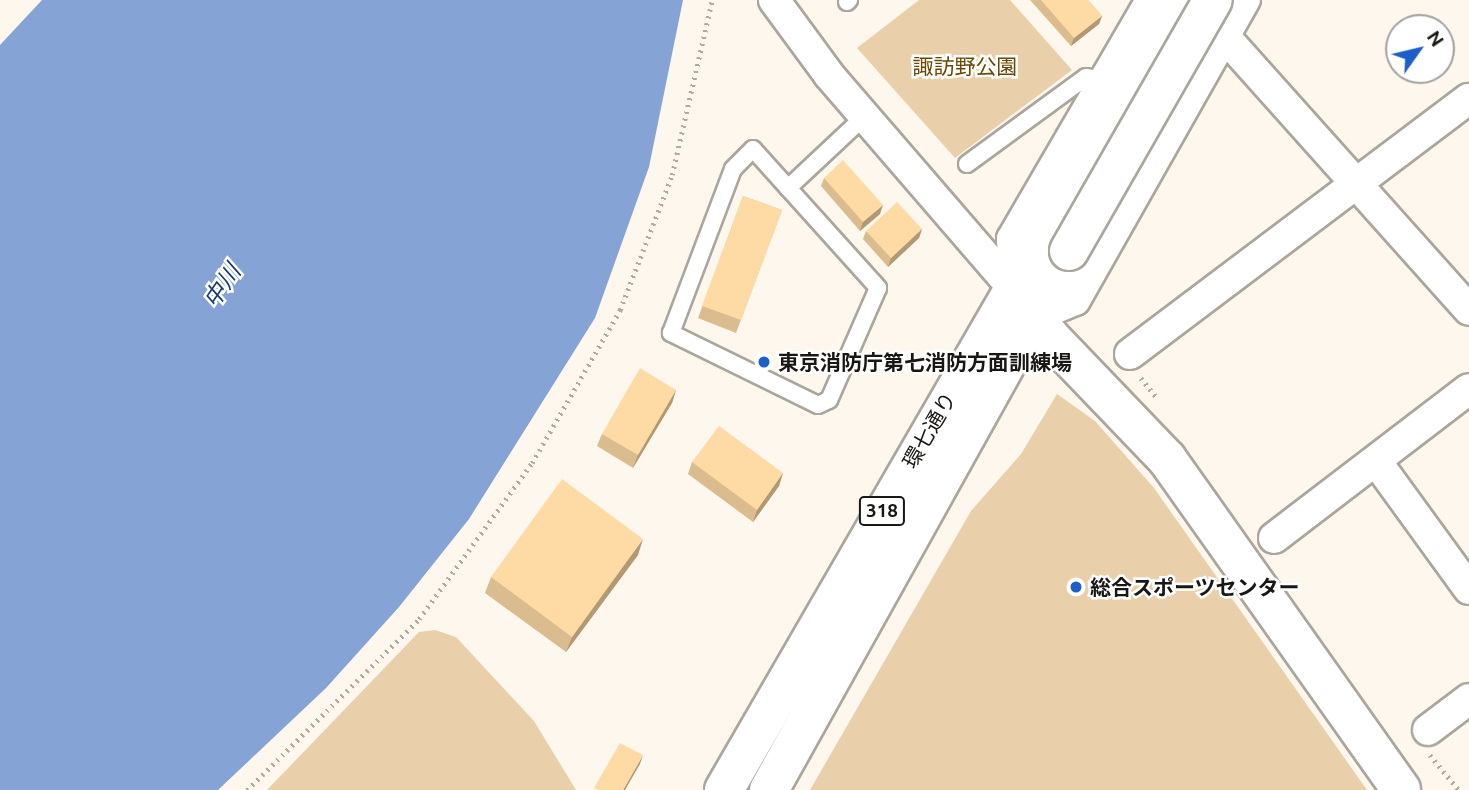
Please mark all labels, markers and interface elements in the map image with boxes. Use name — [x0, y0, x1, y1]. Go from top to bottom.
north arrow — [1385, 14, 1455, 84]
text: N — [1423, 26, 1449, 50]
park label: 諏訪野公園 — [913, 53, 1017, 79]
water label: 中川 — [198, 259, 246, 313]
place label: 東京消防庁第七消防方面訓練場 — [778, 349, 1072, 375]
marker: 東京消防庁第七消防方面訓練場 — [756, 354, 772, 370]
street label: 環七通り — [897, 387, 961, 473]
road number: 318 — [858, 496, 906, 526]
place label: 総合スポーツセンター — [1090, 574, 1300, 600]
marker: 総合スポーツセンター — [1068, 579, 1084, 595]

